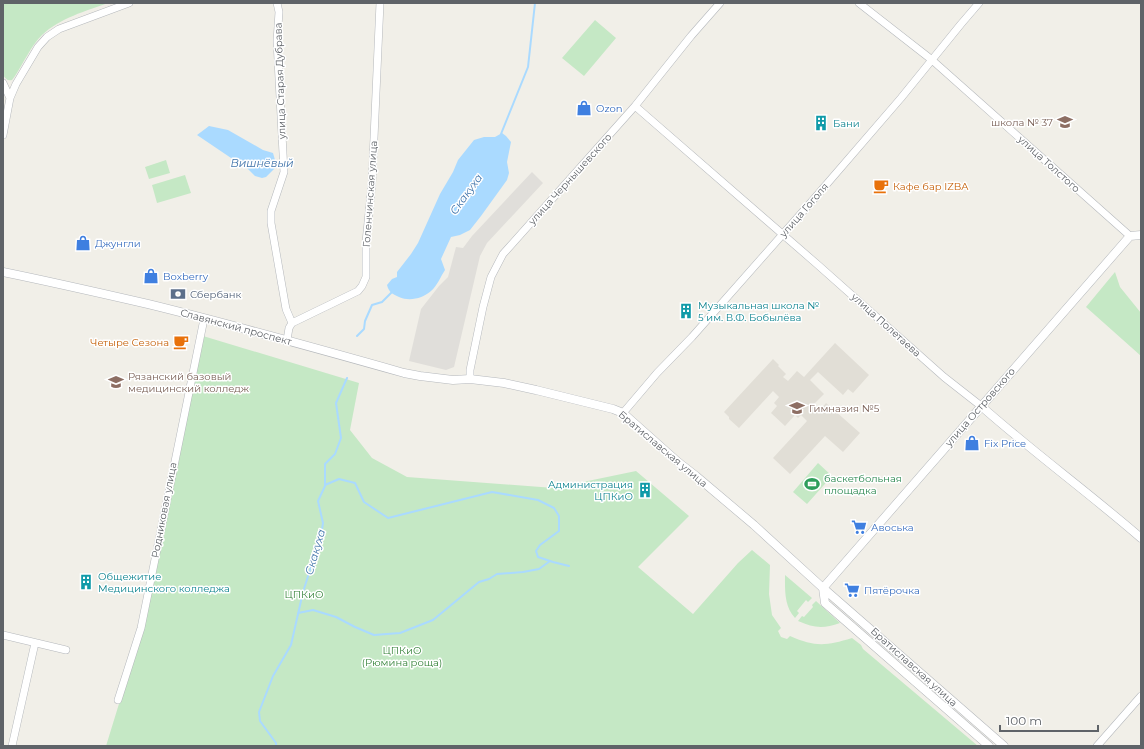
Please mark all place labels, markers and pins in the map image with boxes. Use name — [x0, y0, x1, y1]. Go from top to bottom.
shop icon: Ozon — [575, 99, 593, 117]
place label: Ozon — [596, 102, 622, 115]
school or university icon: школа № 37 — [1056, 113, 1074, 131]
building icon: Бани — [812, 114, 830, 132]
place label: школа № 37 — [991, 116, 1053, 129]
place label: Бани — [833, 117, 860, 130]
cafe icon: Кафе бар IZBA — [872, 177, 890, 195]
place label: Кафе бар IZBA — [893, 180, 969, 193]
shop icon: Джунгли — [74, 234, 92, 252]
place label: Джунгли — [95, 237, 141, 250]
shop icon: Boxberry — [142, 267, 160, 285]
place label: Boxberry — [163, 270, 209, 283]
bank icon: Сбербанк — [169, 285, 187, 303]
place label: Сбербанк — [190, 288, 242, 301]
place label: Музыкальная школа № 5 им. В.Ф. Бобылёва — [698, 299, 819, 324]
building icon: Музыкальная школа № 5 им. В.Ф. Бобылёва — [677, 302, 695, 320]
cafe icon: Четыре Сезона — [172, 333, 190, 351]
place label: Четыре Сезона — [90, 336, 169, 349]
place label: Рязанский базовый медицинский колледж — [128, 370, 250, 395]
school or university icon: Рязанский базовый медицинский колледж — [107, 373, 125, 391]
school or university icon: Гимназия №5 — [788, 399, 806, 417]
place label: Гимназия №5 — [809, 402, 880, 415]
shop icon: Fix Price — [963, 434, 981, 452]
place label: Fix Price — [984, 437, 1026, 450]
place label: баскетбольная площадка — [824, 472, 902, 497]
sports icon: баскетбольная площадка — [803, 475, 821, 493]
place label: Администрация ЦПКиО — [548, 478, 633, 503]
building icon: Администрация ЦПКиО — [636, 481, 654, 499]
supermarket icon: Авоська — [850, 518, 868, 536]
place label: Авоська — [871, 521, 914, 534]
place label: Общежитие Медицинского колледжа — [98, 570, 230, 595]
building icon: Общежитие Медицинского колледжа — [77, 573, 95, 591]
supermarket icon: Пятёрочка — [843, 581, 861, 599]
place label: Пятёрочка — [864, 584, 920, 597]

